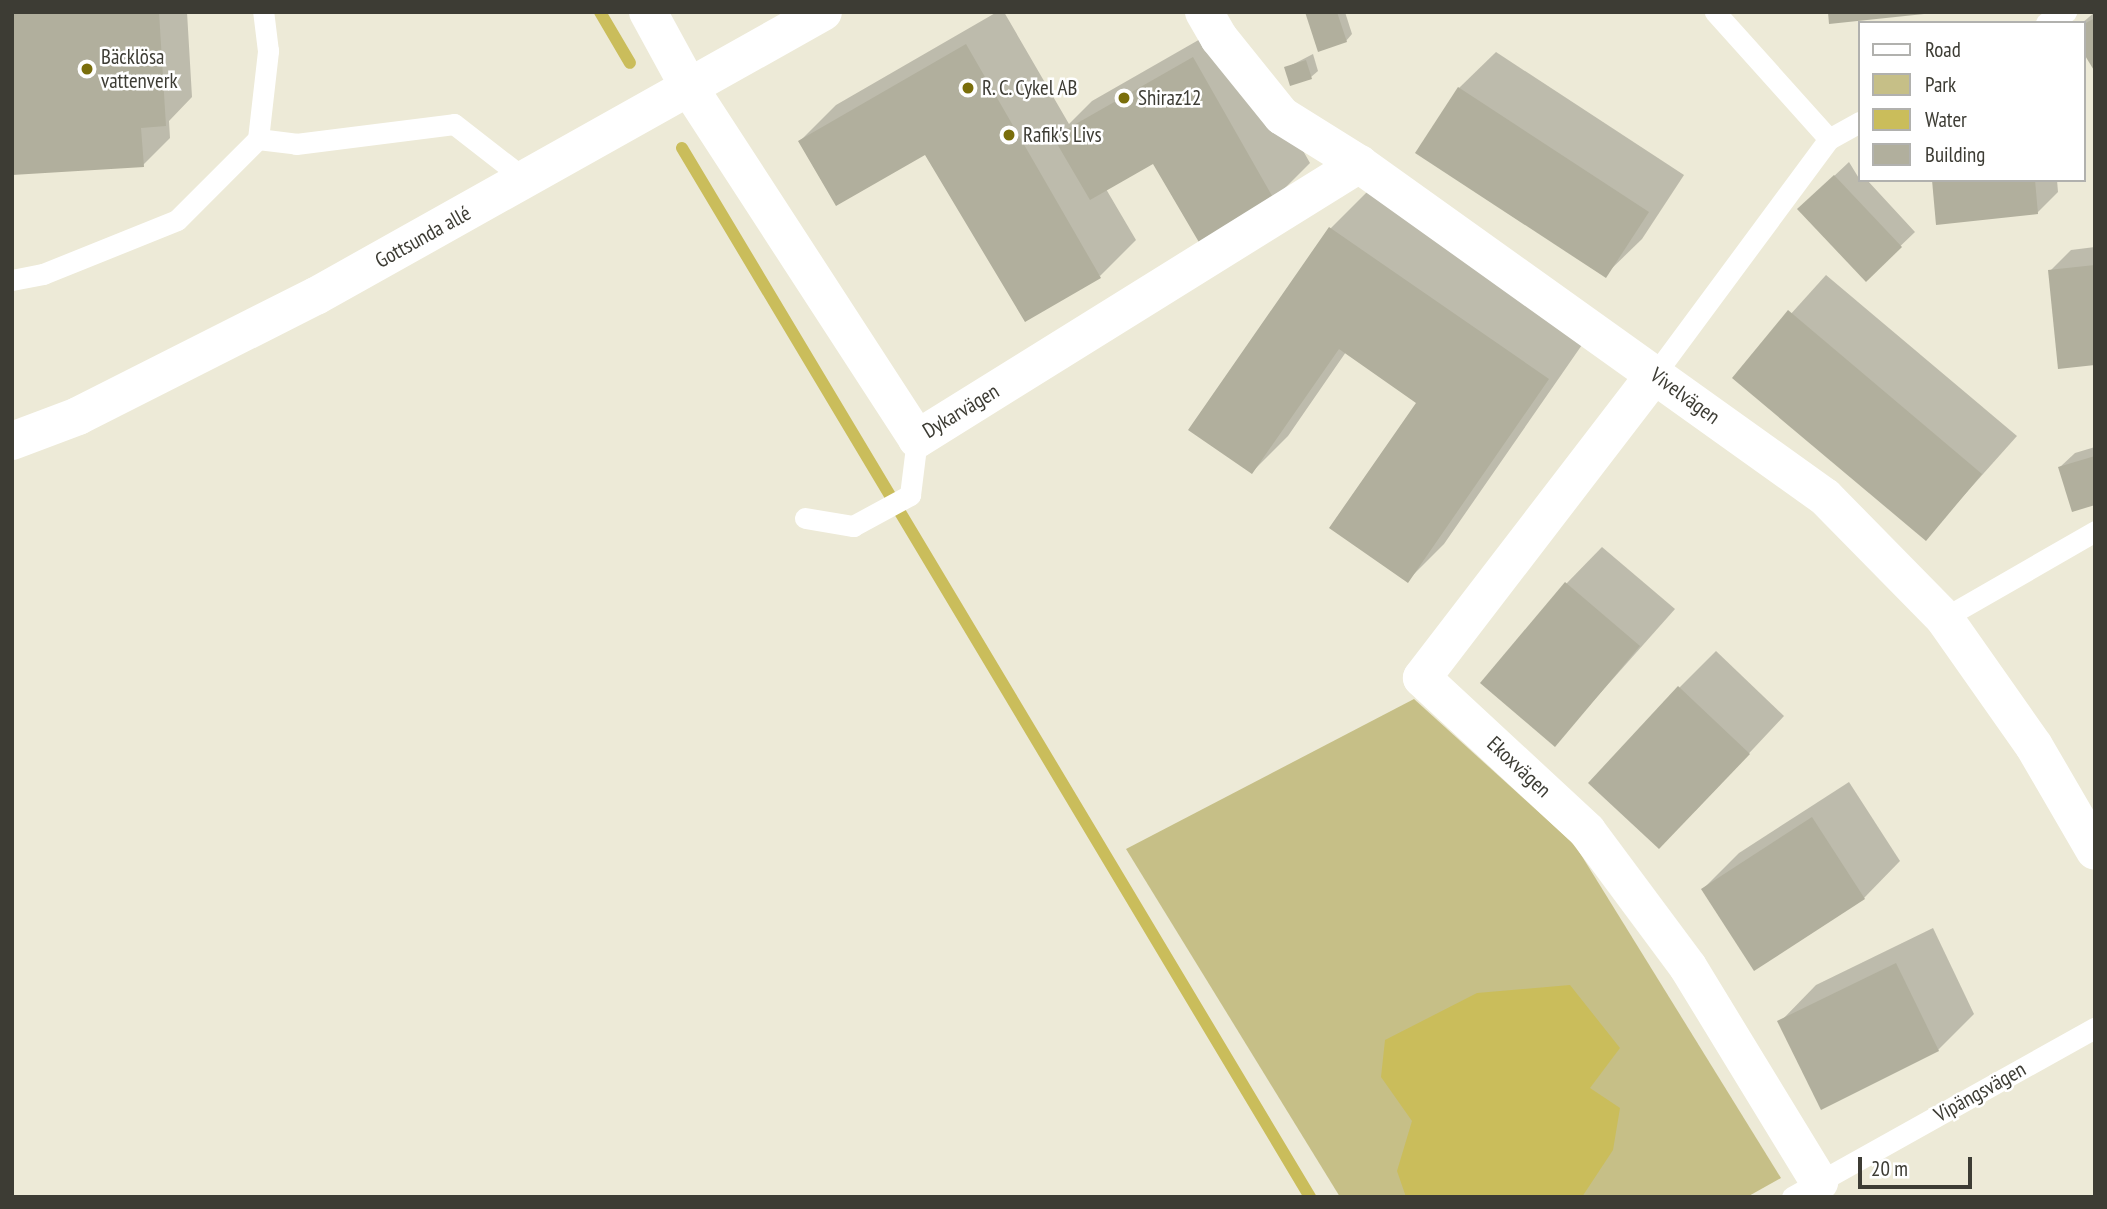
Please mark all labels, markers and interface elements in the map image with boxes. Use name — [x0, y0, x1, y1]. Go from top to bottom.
legend — [1858, 21, 2086, 182]
text: Road — [1925, 36, 1961, 63]
place label: Bäcklösa vattenverk — [101, 44, 178, 94]
marker: Bäcklösa vattenverk — [79, 61, 95, 77]
text: Park — [1925, 71, 1956, 98]
place label: R. C. Cykel AB — [982, 75, 1081, 101]
marker: R. C. Cykel AB — [960, 80, 976, 96]
place label: Shiraz12 — [1138, 85, 1201, 111]
marker: Shiraz12 — [1116, 90, 1132, 106]
text: Water — [1925, 106, 1967, 133]
place label: Rafik's Livs — [1023, 122, 1102, 148]
marker: Rafik's Livs — [1001, 127, 1017, 143]
text: Building — [1925, 141, 1985, 168]
street label: Gottsunda allé — [371, 200, 475, 274]
street label: Vivelvägen — [1645, 362, 1725, 430]
street label: Dykarvägen — [918, 378, 1004, 444]
street label: Ekoxvägen — [1482, 731, 1556, 803]
street label: Vipängsvägen — [1930, 1057, 2030, 1127]
scale bar — [1862, 1142, 1976, 1186]
text: 20 m — [1871, 1155, 1908, 1182]

